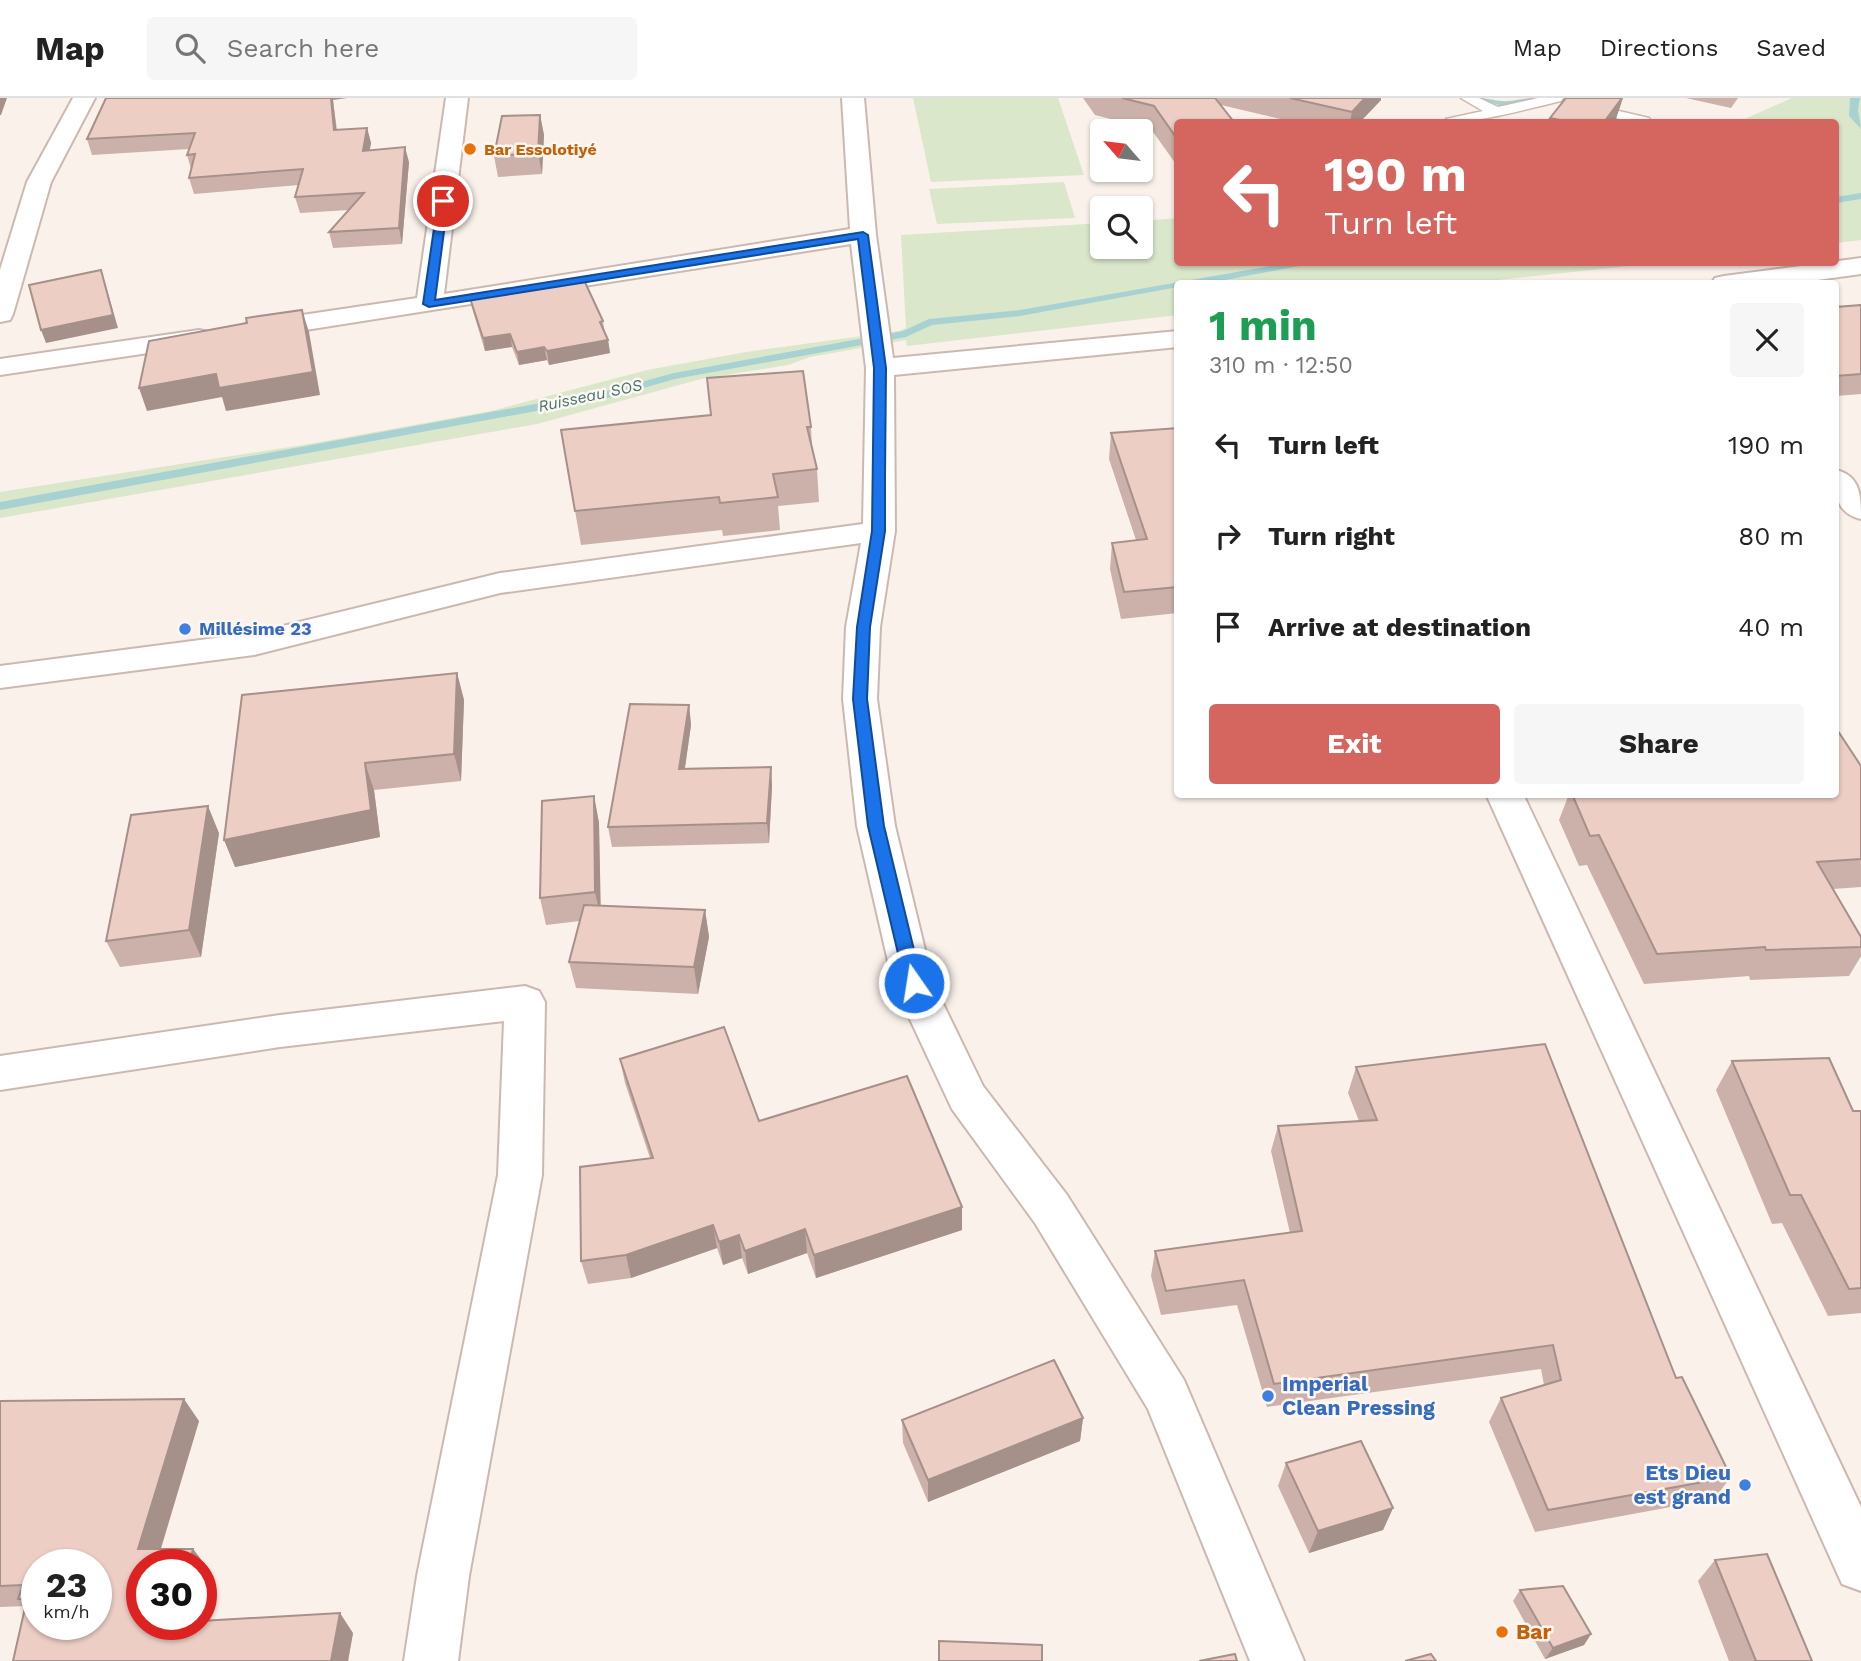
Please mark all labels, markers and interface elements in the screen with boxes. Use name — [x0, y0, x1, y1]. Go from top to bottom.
search box — [147, 17, 637, 80]
text: Map — [35, 29, 105, 68]
icon: search — [171, 29, 209, 67]
text: Search here — [227, 33, 379, 63]
text: Map — [1513, 34, 1562, 62]
text: Directions — [1600, 34, 1718, 62]
text: Saved — [1756, 34, 1826, 62]
north arrow — [1090, 119, 1153, 182]
map controls — [1090, 119, 1153, 259]
place label: Bar Essolotiyé — [484, 140, 597, 159]
marker: Bar Essolotiyé — [462, 141, 478, 157]
text: 190 m — [1324, 145, 1467, 203]
icon: left — [1209, 147, 1300, 238]
pin — [413, 171, 473, 231]
icon: arrive — [424, 182, 462, 220]
button: search — [1090, 196, 1153, 259]
text: Turn left — [1324, 204, 1457, 242]
text: 1 min — [1209, 301, 1317, 350]
button: close — [1730, 303, 1804, 377]
text: 310 m · 12:50 — [1209, 352, 1353, 379]
water label: Ruisseau SOS — [536, 375, 645, 416]
icon: left — [1209, 426, 1247, 464]
text: Turn left — [1268, 430, 1379, 460]
text: 190 m — [1728, 430, 1804, 460]
icon: right — [1209, 517, 1247, 555]
text: Turn right — [1268, 521, 1395, 551]
text: 80 m — [1738, 521, 1804, 551]
icon: arrive — [1209, 608, 1247, 646]
text: Arrive at destination — [1268, 612, 1531, 642]
text: 40 m — [1738, 612, 1804, 642]
place label: Millésime 23 — [199, 618, 312, 639]
marker: Millésime 23 — [177, 621, 193, 637]
button: Exit — [1209, 704, 1500, 784]
button: Share — [1514, 704, 1804, 784]
position arrow — [877, 946, 951, 1020]
place label: Imperial Clean Pressing — [1282, 1371, 1435, 1420]
marker: Imperial Clean Pressing — [1260, 1388, 1276, 1404]
place label: Ets Dieu est grand — [1633, 1460, 1731, 1509]
marker: Ets Dieu est grand — [1737, 1477, 1753, 1493]
speed limit sign: 30 — [126, 1549, 217, 1640]
text: 23 — [46, 1564, 87, 1606]
text: km/h — [43, 1601, 90, 1622]
place label: Bar — [1516, 1619, 1552, 1644]
marker: Bar — [1494, 1624, 1510, 1640]

